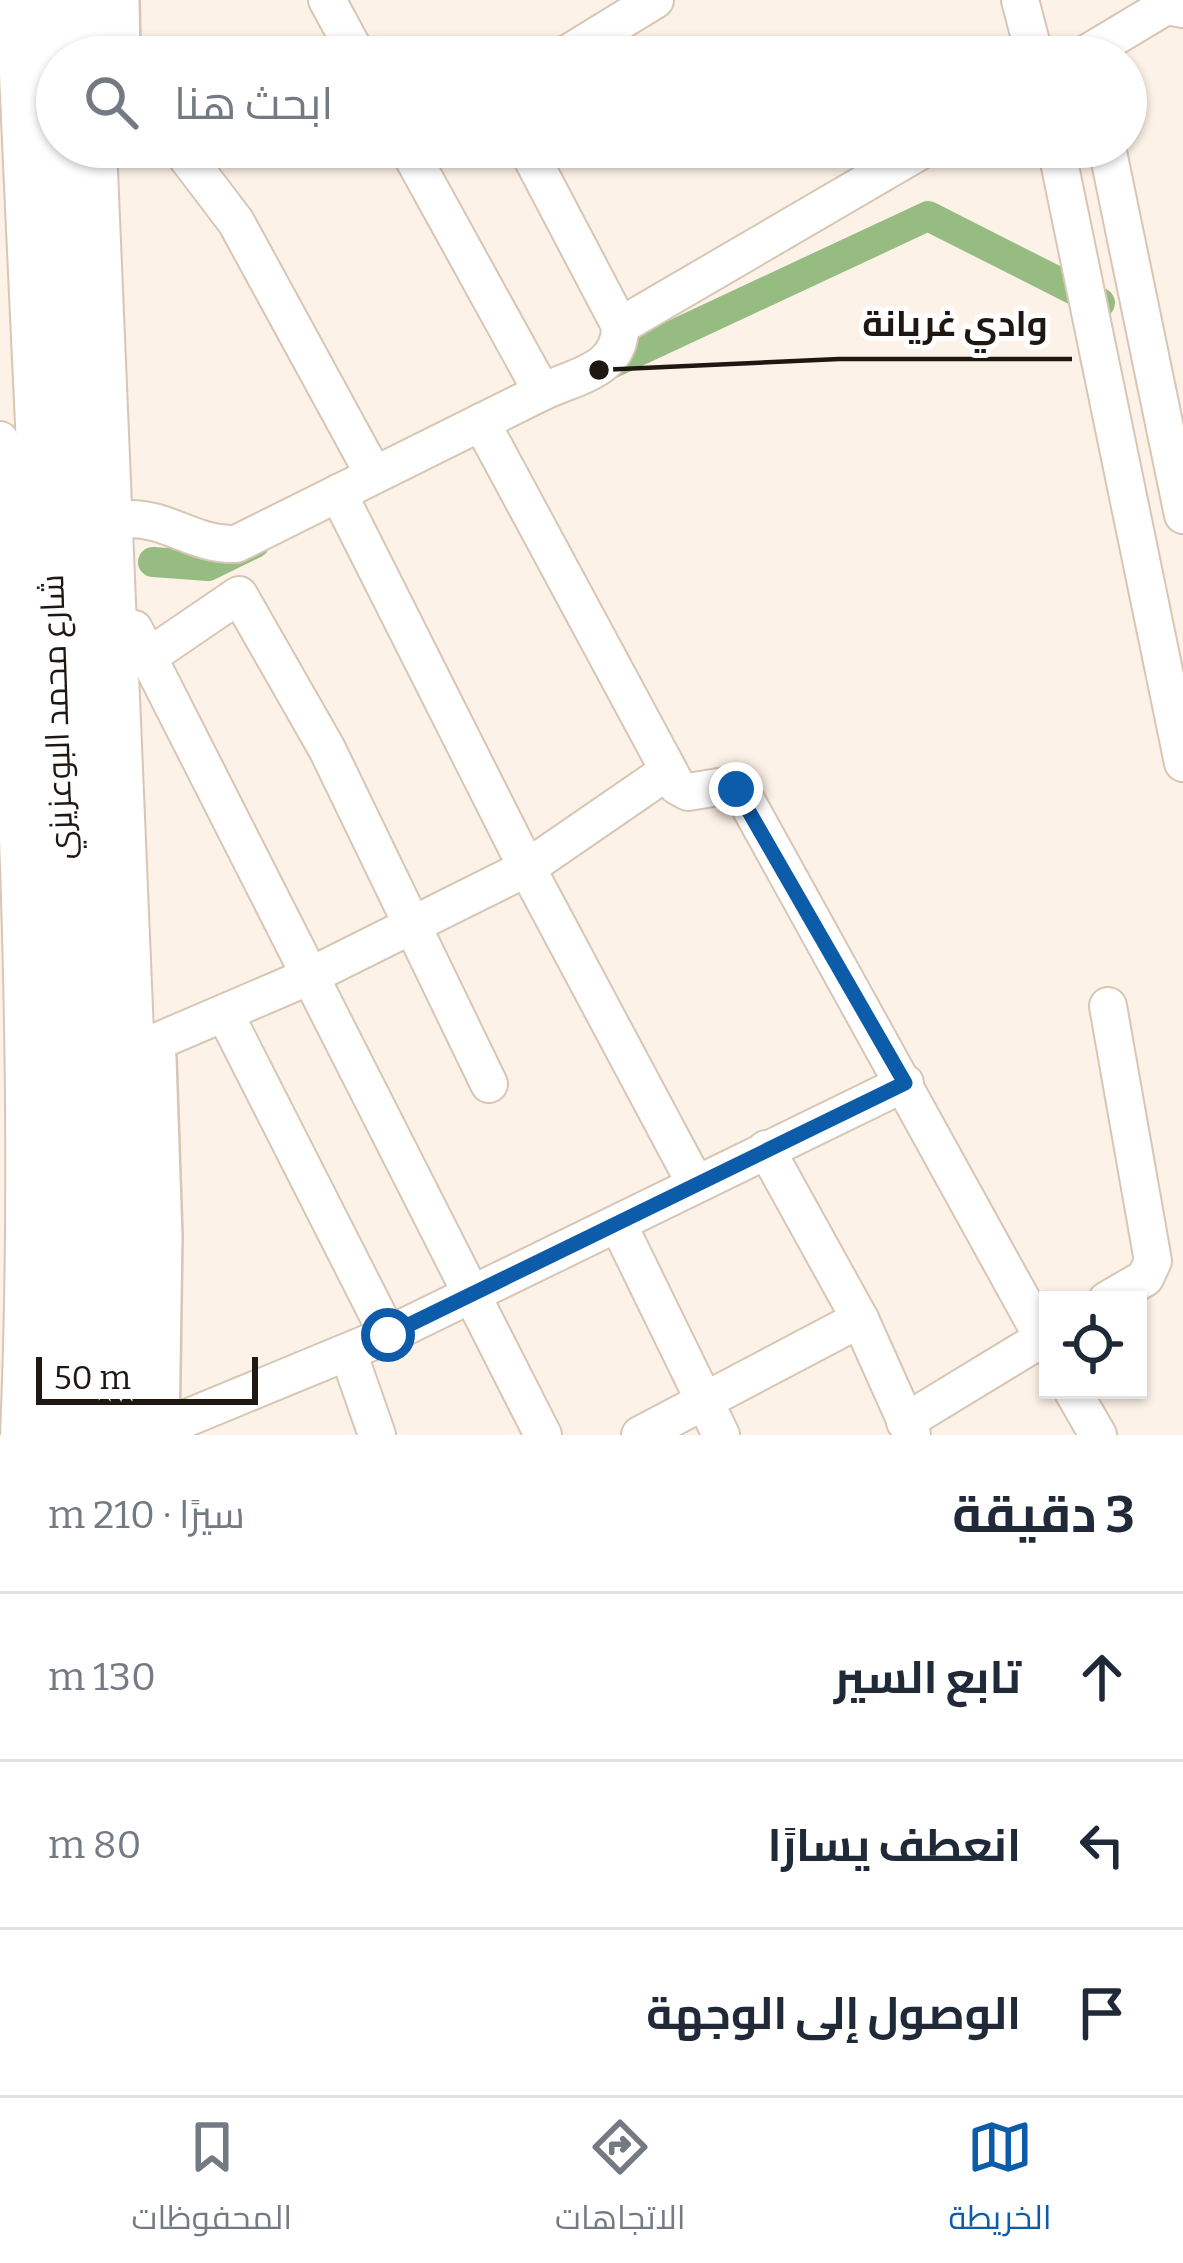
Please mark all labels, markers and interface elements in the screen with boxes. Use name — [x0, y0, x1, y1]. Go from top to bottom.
search box — [36, 36, 1147, 168]
icon: search — [78, 69, 144, 135]
text: ابحث هنا — [174, 77, 333, 131]
callout: وادي غريانة — [839, 287, 1072, 359]
text: وادي غريانة — [862, 302, 1048, 353]
street label: شارع محمد البوعزيزي — [32, 574, 87, 860]
route end — [709, 762, 763, 816]
map controls — [1039, 1291, 1147, 1399]
button: locate — [1039, 1291, 1147, 1399]
route start — [361, 1308, 415, 1362]
scale bar — [36, 1351, 258, 1404]
text: 50 m — [54, 1358, 131, 1398]
text: 3 دقيقة — [952, 1484, 1135, 1546]
text: سيرًا · 210 m — [48, 1492, 245, 1538]
icon: ahead — [1069, 1644, 1135, 1710]
text: تابع السير — [834, 1651, 1021, 1705]
text: 130 m — [48, 1654, 156, 1700]
icon: left — [1069, 1812, 1135, 1878]
text: انعطف يسارًا — [767, 1819, 1021, 1873]
text: 80 m — [48, 1822, 141, 1868]
icon: arrive — [1069, 1980, 1135, 2046]
text: الوصول إلى الوجهة — [646, 1987, 1021, 2041]
tab: المحفوظات — [131, 2114, 292, 2248]
tab: الاتجاهات — [555, 2114, 686, 2248]
tab: الخريطة — [949, 2114, 1052, 2248]

